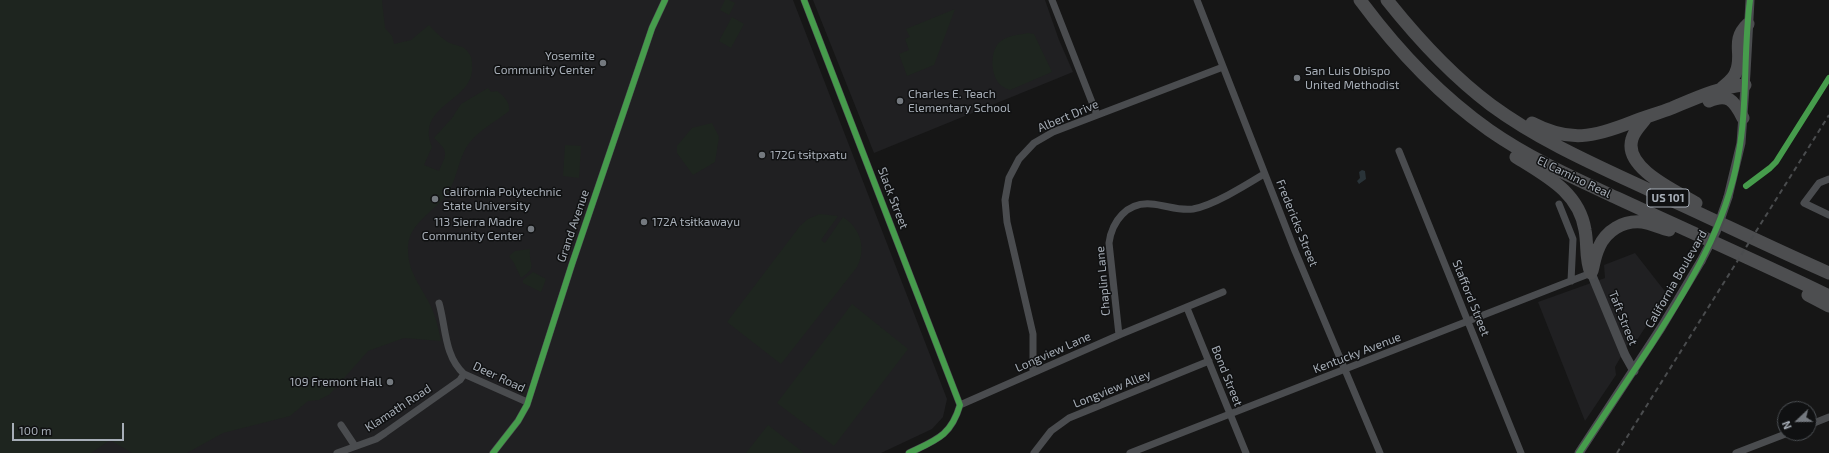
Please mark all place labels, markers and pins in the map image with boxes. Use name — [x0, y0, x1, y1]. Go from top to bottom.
place label: Yosemite Community Center — [494, 49, 595, 77]
marker: Yosemite Community Center — [598, 58, 608, 68]
place label: San Luis Obispo United Methodist — [1305, 64, 1399, 92]
marker: San Luis Obispo United Methodist — [1292, 73, 1302, 83]
place label: Charles E. Teach Elementary School — [908, 87, 1010, 115]
marker: Charles E. Teach Elementary School — [895, 96, 905, 106]
place label: 172G tsɨtpxatu — [770, 148, 847, 162]
marker: 172G tsɨtpxatu — [757, 150, 767, 160]
place label: California Polytechnic State University — [443, 185, 561, 213]
marker: California Polytechnic State University — [430, 194, 440, 204]
place label: 113 Sierra Madre Community Center — [422, 215, 523, 243]
place label: 172A tsɨtkawayu — [652, 215, 740, 229]
marker: 172A tsɨtkawayu — [639, 217, 649, 227]
marker: 113 Sierra Madre Community Center — [526, 224, 536, 234]
place label: 109 Fremont Hall — [290, 375, 382, 389]
marker: 109 Fremont Hall — [385, 377, 395, 387]

